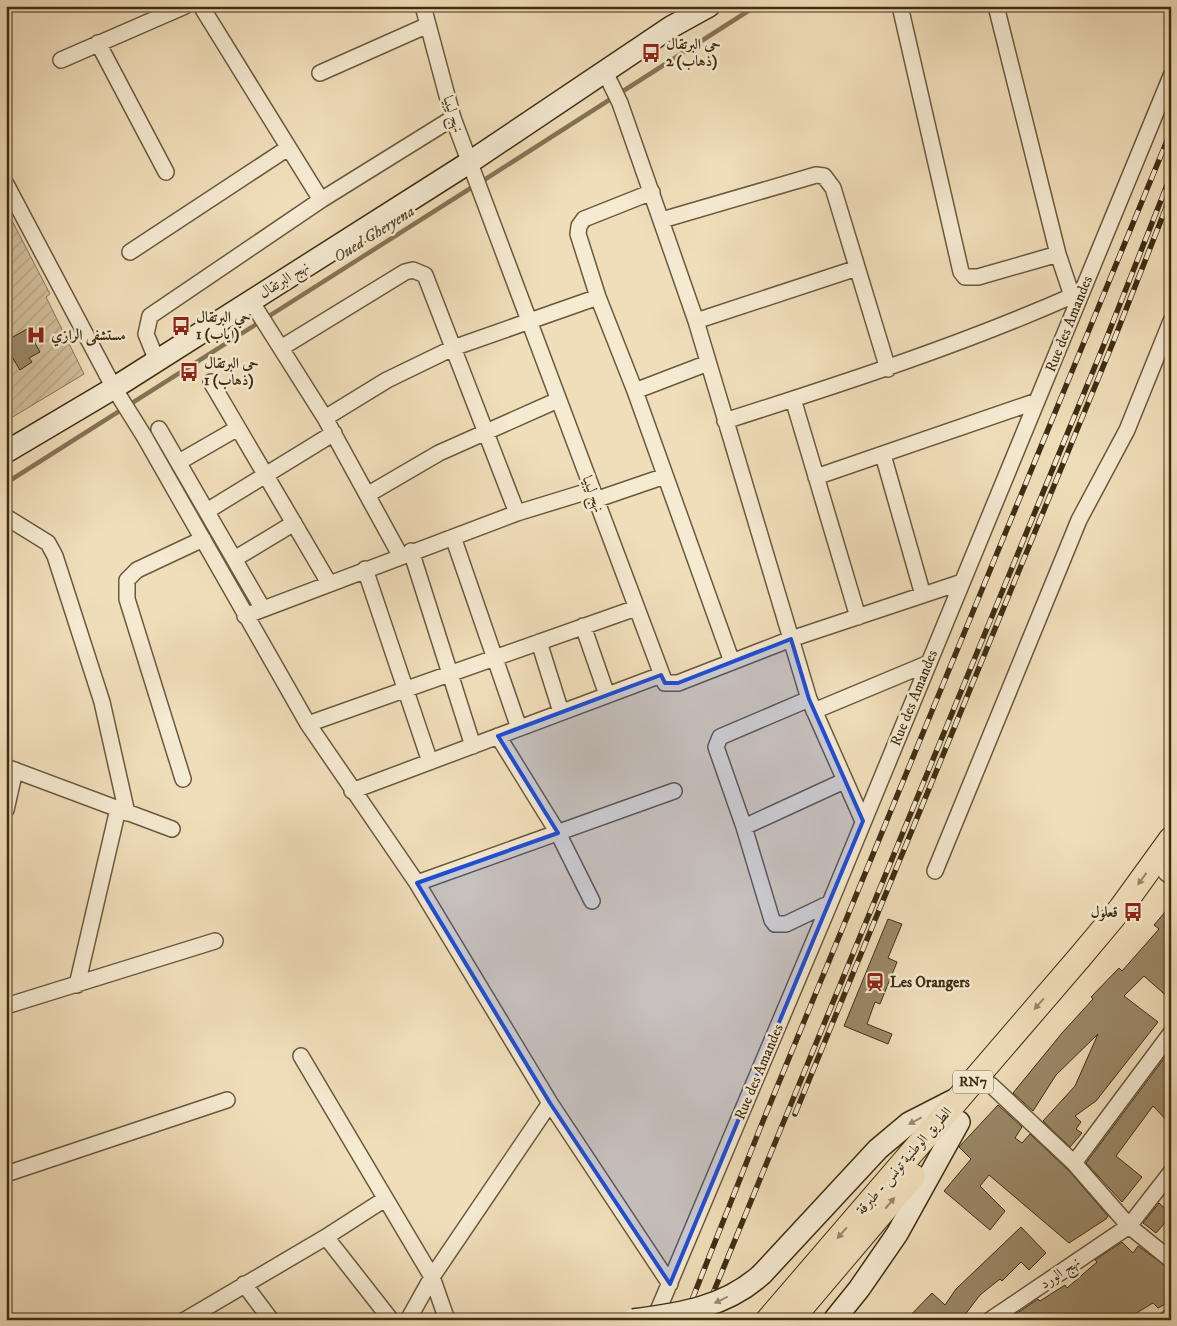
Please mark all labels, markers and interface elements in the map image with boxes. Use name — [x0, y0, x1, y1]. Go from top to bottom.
place label: حي البرتقال 2 (ذهاب) — [666, 35, 721, 71]
bus stop icon: حي البرتقال 2 (ذهاب) — [640, 42, 662, 64]
street label: نهج ليبيا — [434, 93, 468, 136]
water label: Oued Gheryena — [330, 201, 418, 267]
street label: نهج البرتقال — [255, 257, 315, 306]
street label: Rue des Amandes — [1041, 273, 1097, 375]
place label: حي البرتقال 1 (إياب) — [196, 308, 251, 344]
bus stop icon: حي البرتقال 1 (إياب) — [170, 315, 192, 337]
hospital icon: مستشفى الرازي — [25, 324, 47, 346]
place label: مستشفى الرازي — [51, 326, 126, 347]
place label: حي البرتقال 1 (ذهاب) — [204, 354, 259, 390]
bus stop icon: حي البرتقال 1 (ذهاب) — [178, 361, 200, 383]
street label: نهج ليبيا — [574, 473, 608, 516]
street label: Rue des Amandes — [886, 647, 942, 749]
one-way arrow — [1138, 872, 1148, 885]
bus stop icon: قعلول — [1122, 901, 1144, 923]
place label: قعلول — [1090, 903, 1118, 922]
station icon: Les Orangers — [864, 971, 886, 993]
place label: Les Orangers — [890, 973, 970, 992]
one-way arrow — [1034, 997, 1045, 1010]
street label: Rue des Amandes — [730, 1021, 788, 1123]
road number: RN7 — [953, 1070, 993, 1094]
street label: الطريق الوطنية تونس - طبرقة — [852, 1103, 956, 1219]
one-way arrow — [909, 1116, 922, 1125]
one-way arrow — [885, 1196, 896, 1209]
one-way arrow — [836, 1227, 848, 1239]
street label: نهج الورد — [1036, 1253, 1086, 1297]
one-way arrow — [714, 1296, 729, 1304]

